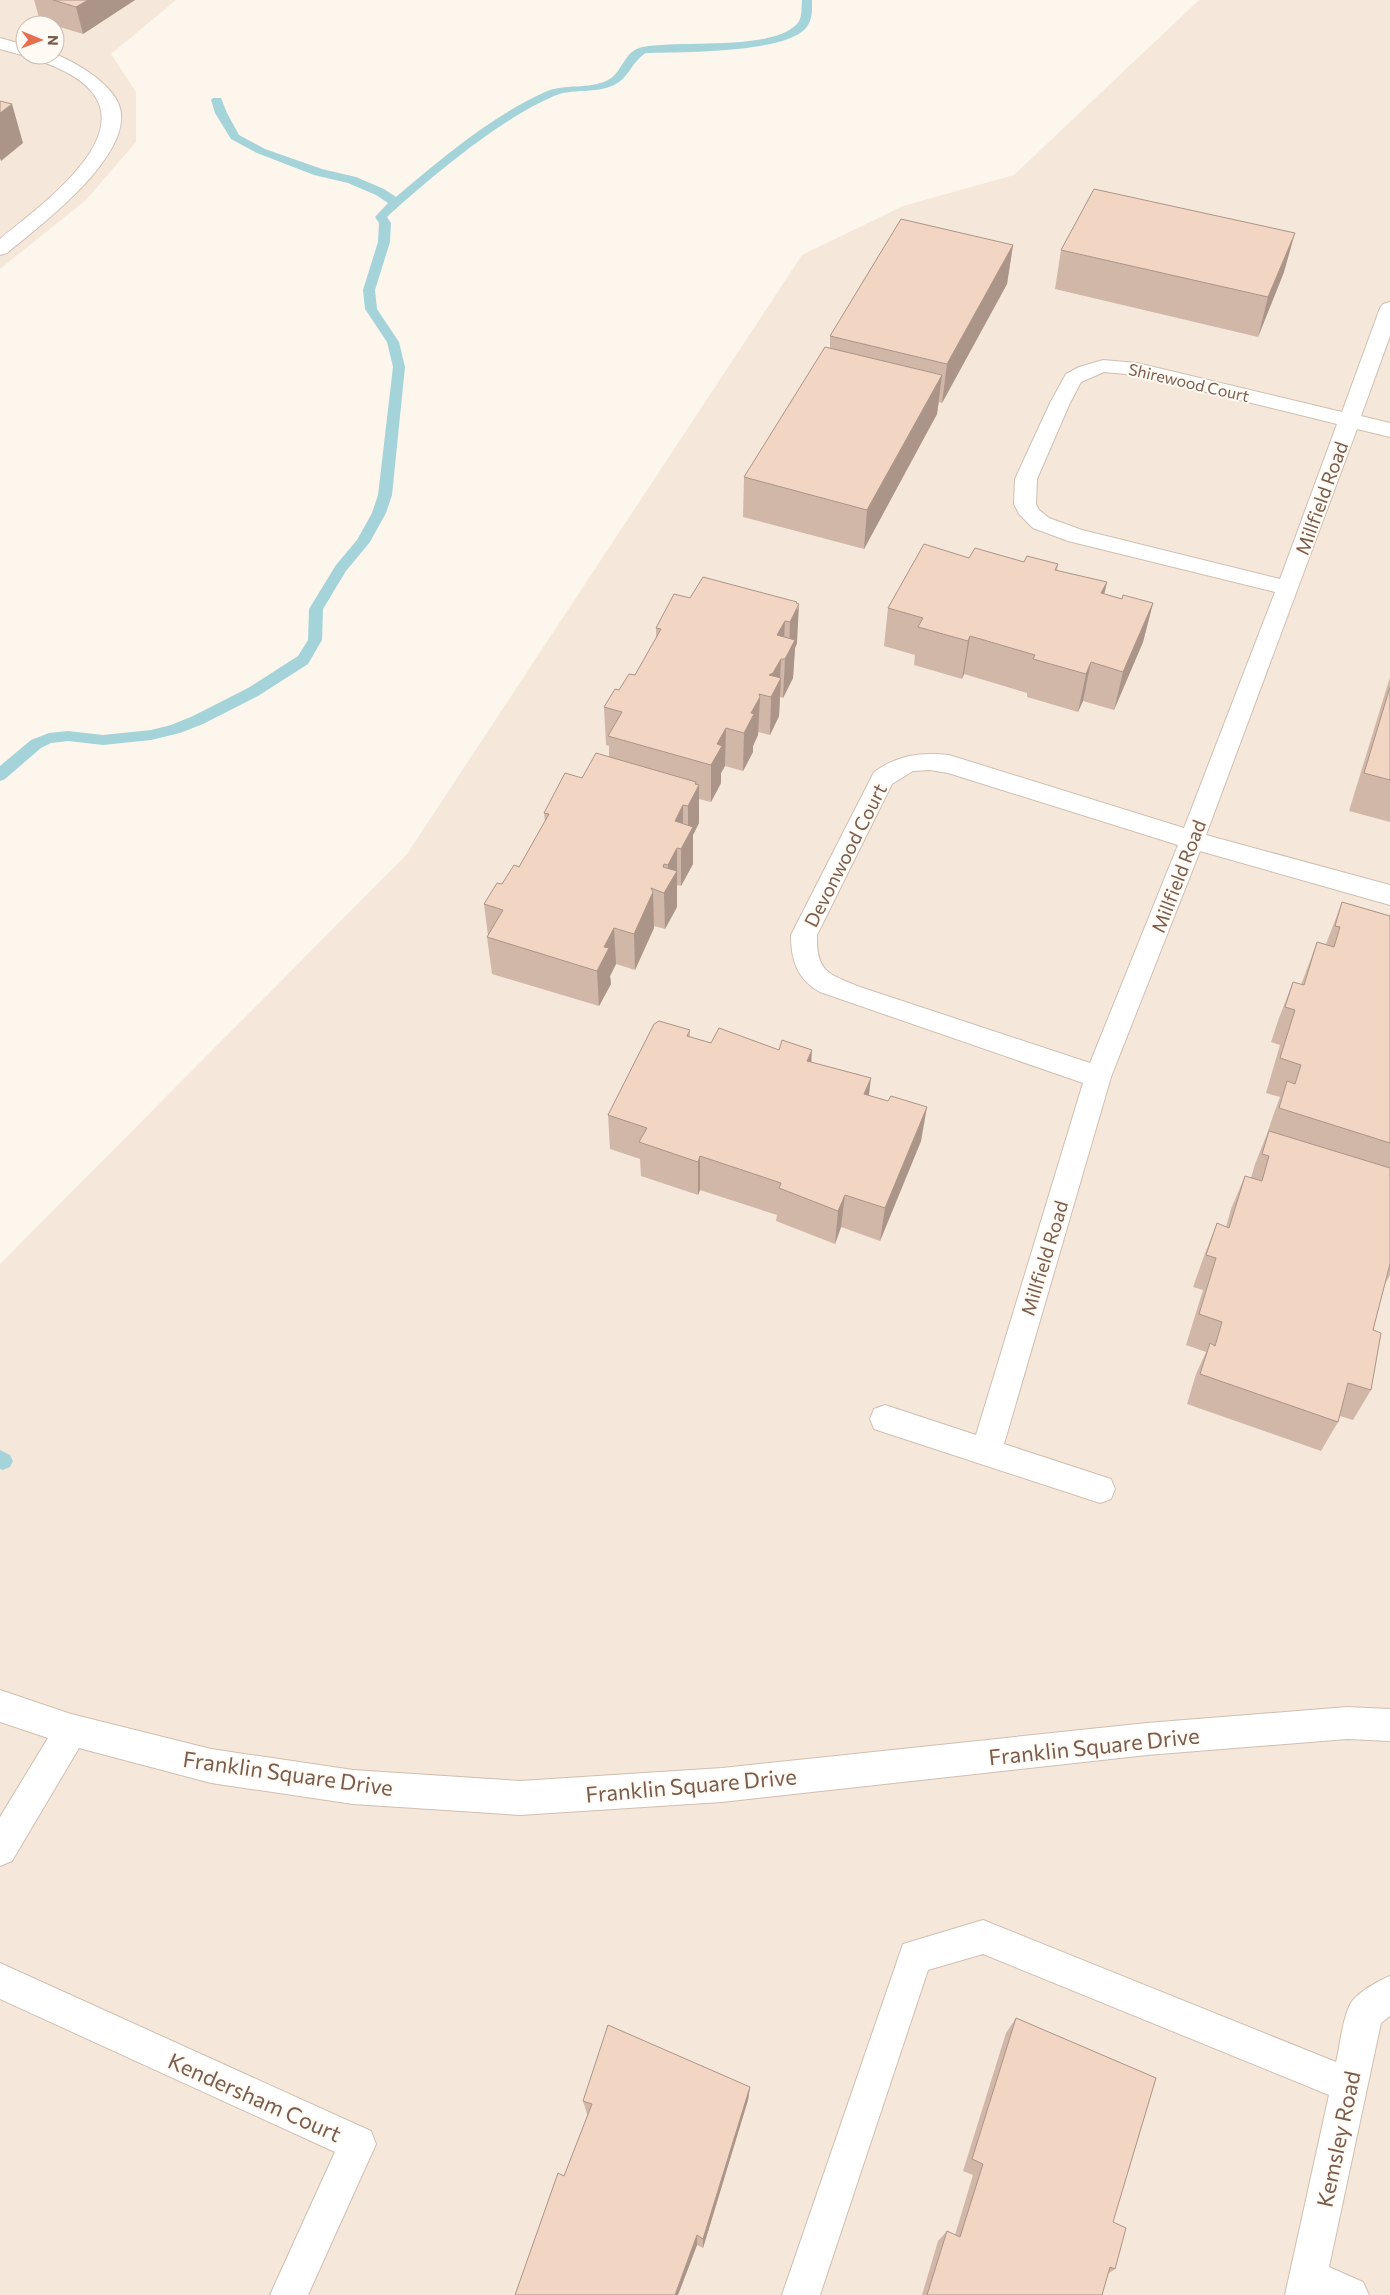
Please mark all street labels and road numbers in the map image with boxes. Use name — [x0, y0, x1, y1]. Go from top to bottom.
street label: Shirewood Court — [1127, 359, 1252, 405]
street label: Millfield Road — [1290, 438, 1352, 558]
street label: Devonwood Court — [799, 779, 891, 931]
street label: Millfield Road — [1146, 816, 1210, 936]
street label: Millfield Road — [1016, 1198, 1072, 1318]
street label: Franklin Square Drive — [987, 1721, 1201, 1771]
street label: Franklin Square Drive — [181, 1745, 395, 1801]
street label: Franklin Square Drive — [584, 1762, 798, 1808]
street label: Kendersham Court — [164, 2047, 346, 2147]
street label: Kemsley Road — [1310, 2068, 1366, 2210]

